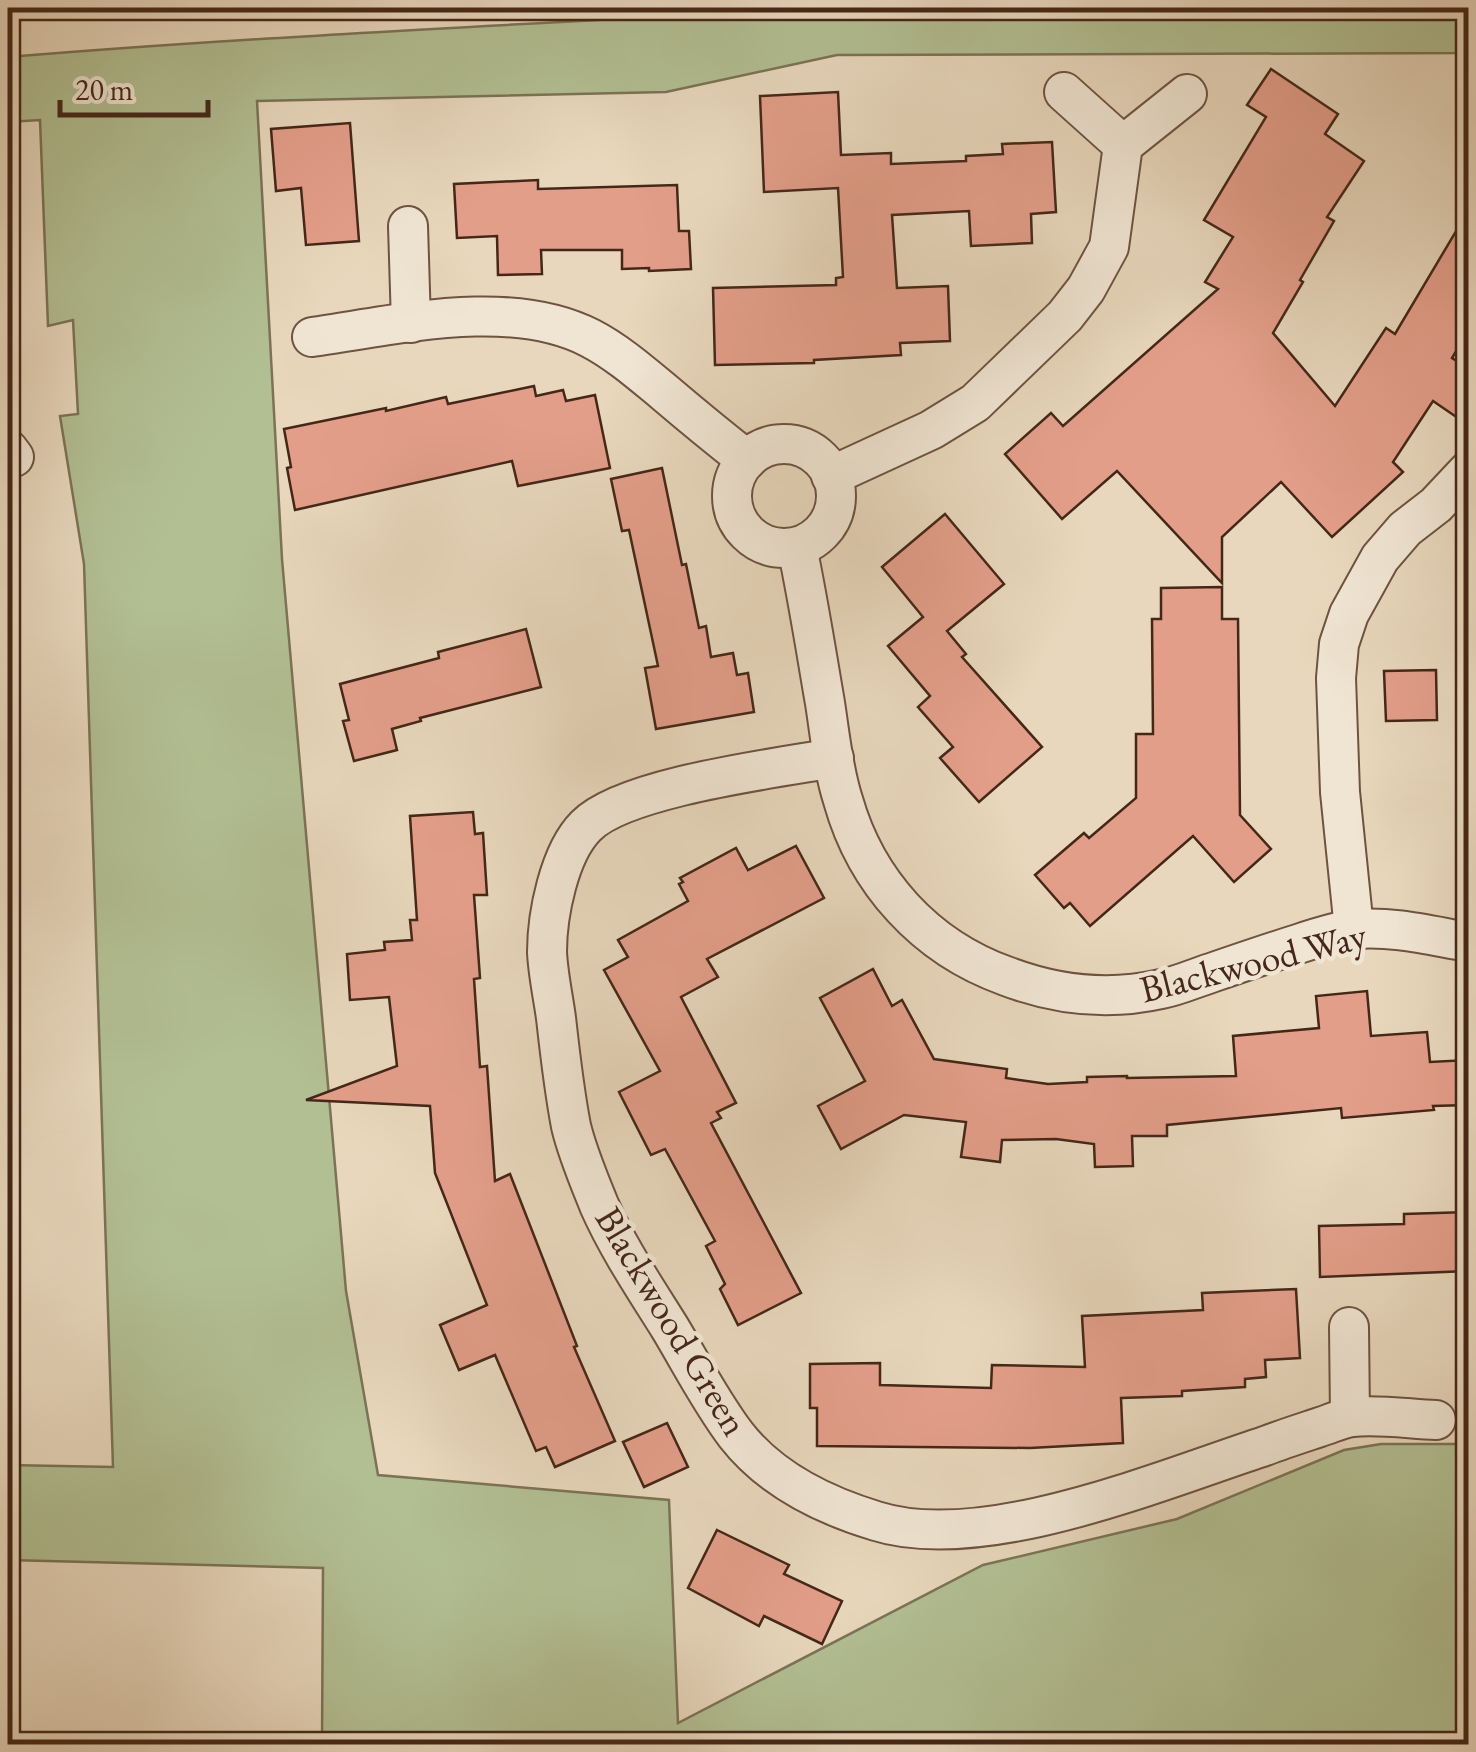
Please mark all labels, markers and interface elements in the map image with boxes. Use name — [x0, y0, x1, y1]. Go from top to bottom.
scale bar — [60, 55, 208, 117]
text: 20 m — [75, 70, 133, 109]
street label: Blackwood Way — [1134, 910, 1372, 1013]
street label: Blackwood Green — [585, 1197, 760, 1444]

